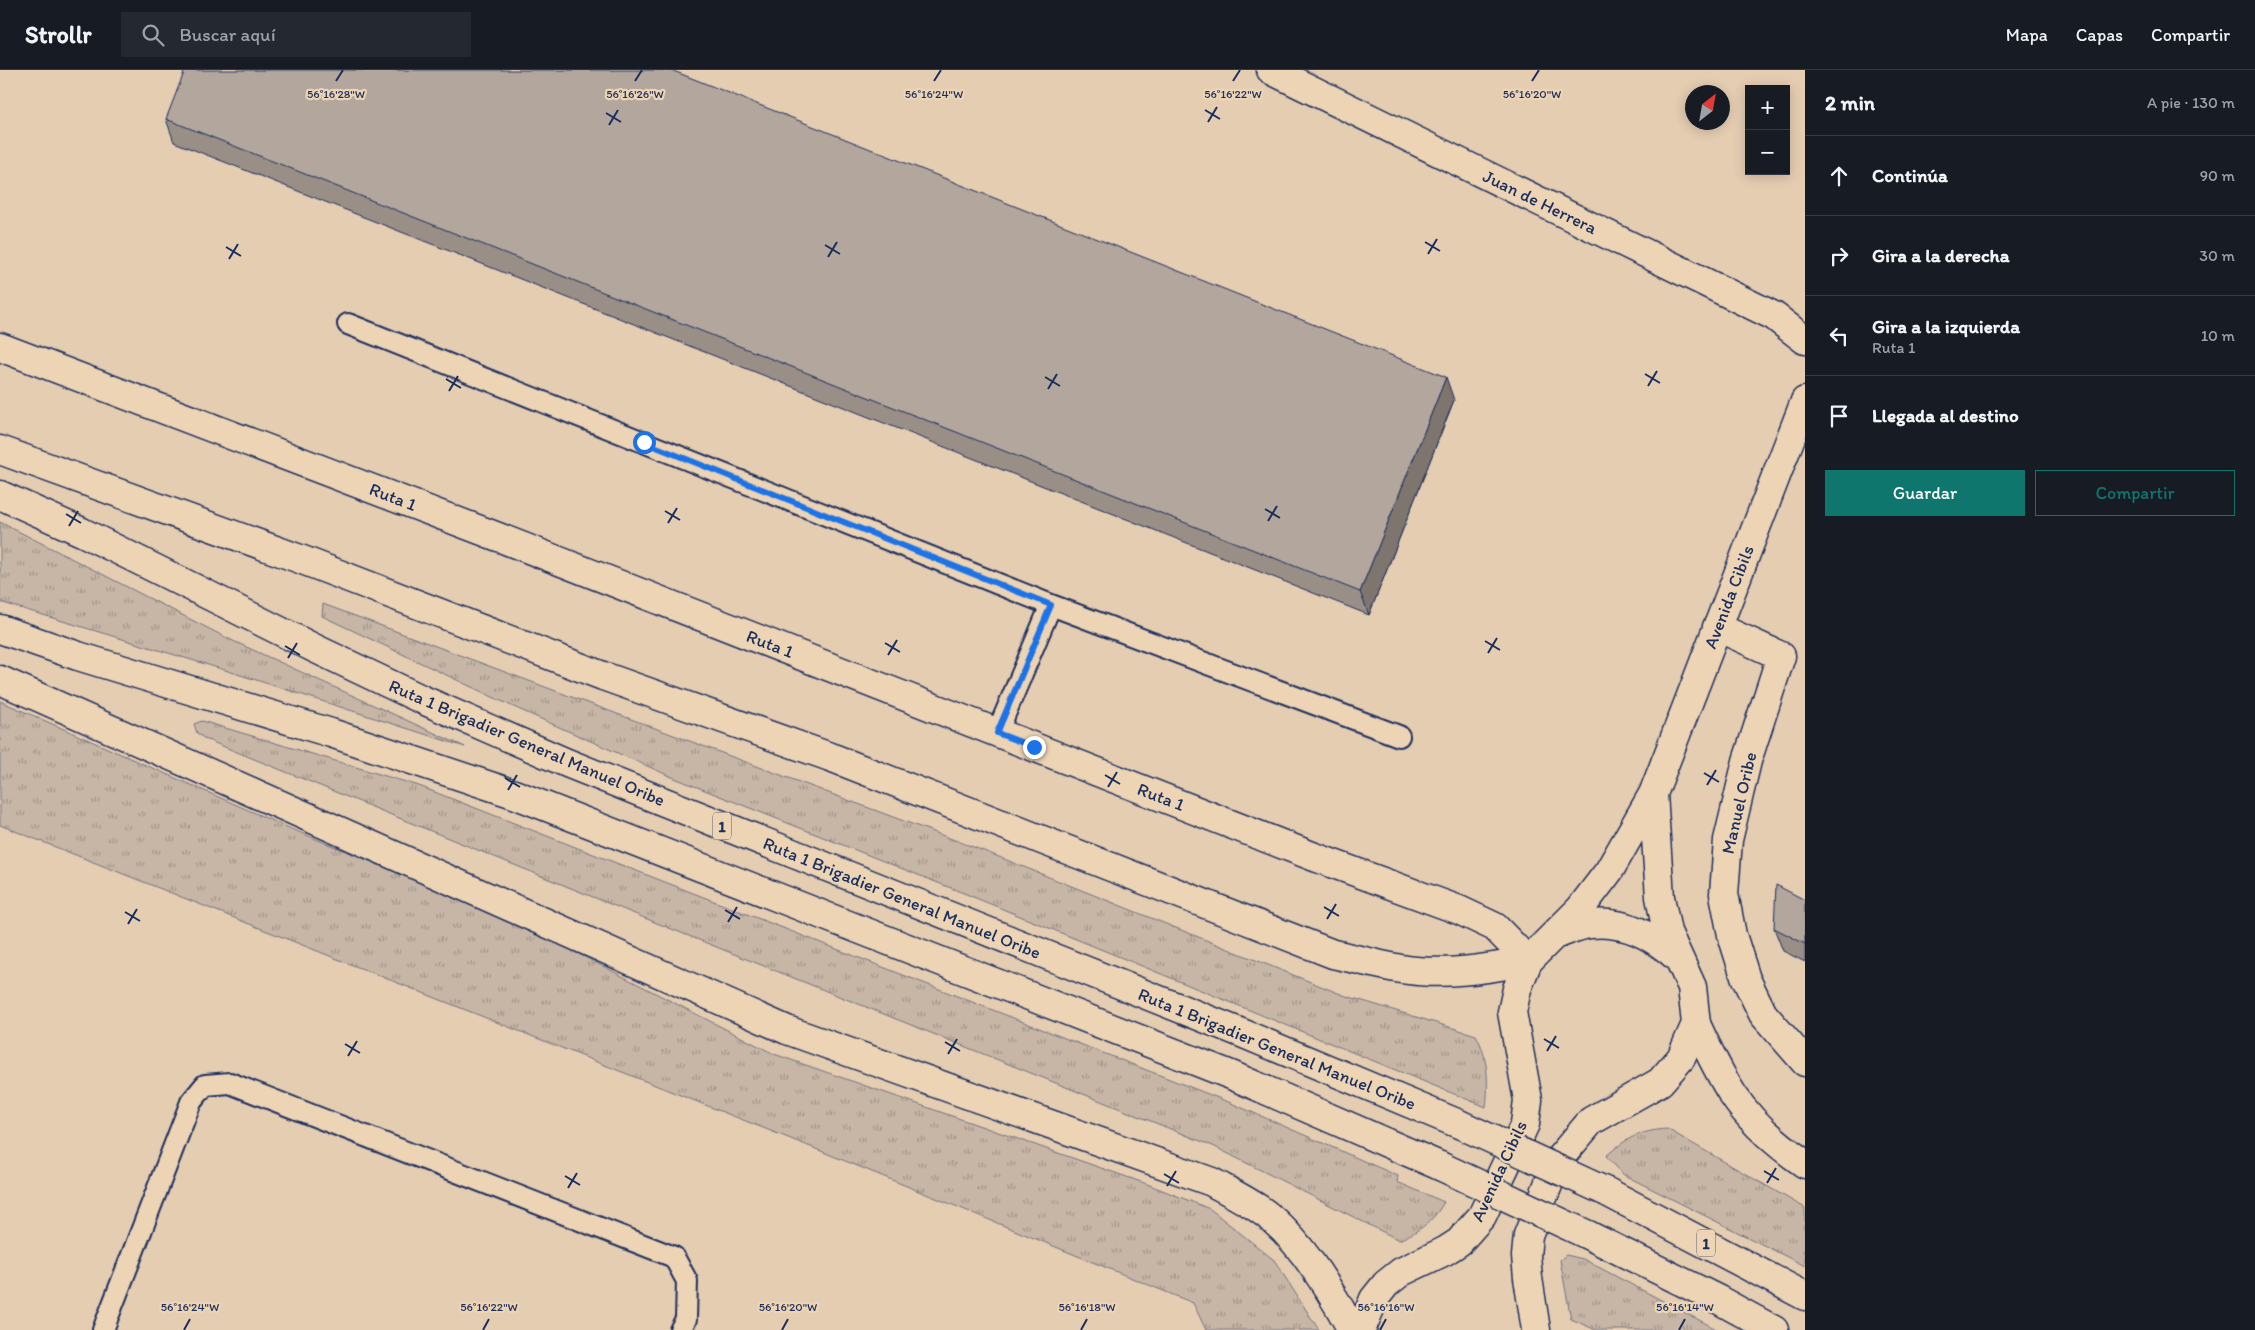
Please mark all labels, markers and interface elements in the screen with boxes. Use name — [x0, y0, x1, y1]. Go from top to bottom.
search box — [121, 12, 471, 57]
text: Strollr — [25, 20, 91, 49]
icon: search — [139, 21, 167, 49]
text: Buscar aquí — [179, 23, 276, 46]
text: Mapa — [2006, 24, 2048, 46]
text: Capas — [2076, 24, 2123, 46]
text: Compartir — [2151, 24, 2230, 46]
north arrow — [1685, 85, 1730, 130]
map controls — [1745, 85, 1790, 175]
button: + — [1745, 85, 1790, 130]
text: 56°16'28"W — [307, 87, 365, 101]
text: 56°16'26"W — [606, 87, 664, 101]
text: 56°16'24"W — [905, 87, 963, 101]
text: 56°16'22"W — [1204, 87, 1262, 101]
text: 56°16'20"W — [1503, 87, 1561, 101]
text: 2 min — [1825, 90, 1875, 115]
text: A pie · 130 m — [2147, 93, 2235, 112]
button: − — [1745, 130, 1790, 175]
icon: ahead — [1825, 162, 1853, 190]
text: Continúa — [1872, 164, 1948, 187]
street label: Juan de Herrera — [1479, 165, 1601, 239]
text: 90 m — [2200, 166, 2235, 185]
icon: right — [1825, 242, 1853, 270]
text: Gira a la derecha — [1872, 244, 2010, 267]
text: 30 m — [2199, 246, 2235, 265]
text: Gira a la izquierda — [1872, 315, 2020, 338]
icon: left — [1825, 322, 1853, 350]
text: 10 m — [2201, 326, 2235, 345]
text: Ruta 1 — [1872, 338, 1915, 357]
icon: arrive — [1825, 402, 1853, 430]
text: Llegada al destino — [1872, 404, 2019, 427]
route start — [633, 431, 656, 454]
button: Guardar — [1825, 470, 2025, 516]
button: Compartir — [2035, 470, 2235, 516]
street label: Ruta 1 — [366, 478, 420, 516]
street label: Avenida Cibils — [1699, 542, 1759, 652]
street label: Ruta 1 — [743, 625, 797, 663]
street label: Ruta 1 Brigadier General Manuel Oribe — [386, 675, 668, 811]
route end — [1023, 736, 1046, 759]
street label: Manuel Oribe — [1717, 750, 1761, 856]
street label: Ruta 1 — [1134, 778, 1188, 816]
road number: 1 — [713, 812, 731, 839]
street label: Ruta 1 Brigadier General Manuel Oribe — [760, 832, 1044, 964]
street label: Ruta 1 Brigadier General Manuel Oribe — [1135, 983, 1419, 1115]
street label: Avenida Cibils — [1466, 1117, 1532, 1225]
road number: 1 — [1697, 1230, 1715, 1256]
text: 56°16'24"W — [161, 1300, 219, 1314]
text: 56°16'22"W — [460, 1300, 518, 1314]
text: 56°16'20"W — [759, 1300, 817, 1314]
text: 56°16'18"W — [1058, 1300, 1116, 1314]
text: 56°16'16"W — [1358, 1300, 1414, 1314]
text: 56°16'14"W — [1656, 1300, 1714, 1314]

